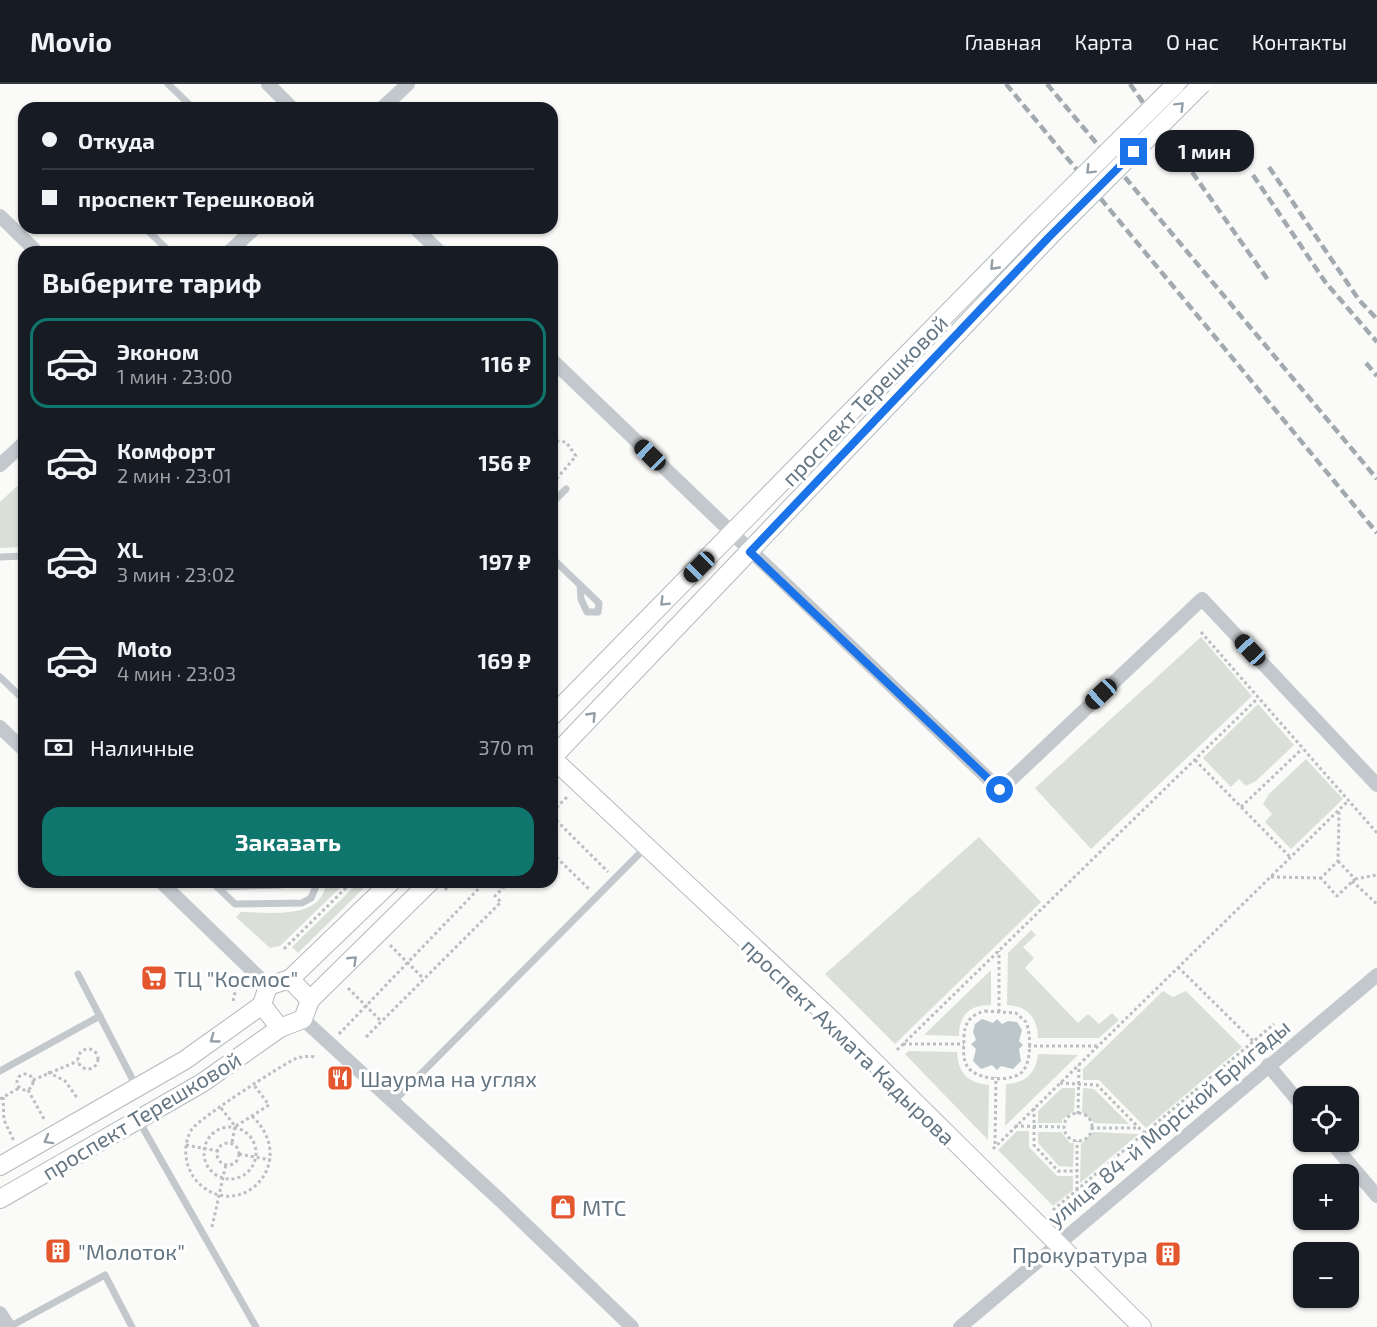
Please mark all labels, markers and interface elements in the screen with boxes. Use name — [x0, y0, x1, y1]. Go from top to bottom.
text: Movio — [30, 24, 112, 58]
text: Главная — [965, 29, 1042, 54]
text: Карта — [1075, 29, 1133, 54]
text: О нас — [1166, 29, 1219, 54]
text: Контакты — [1252, 29, 1347, 54]
one-way arrow — [1172, 103, 1183, 114]
text: Откуда — [78, 127, 155, 153]
callout: 1 мин — [1155, 131, 1254, 173]
route end — [1120, 138, 1147, 165]
text: 1 мин — [1178, 139, 1231, 163]
one-way arrow — [1086, 162, 1097, 173]
text: проспект Терешковой — [78, 185, 315, 211]
one-way arrow — [991, 258, 1002, 269]
text: Выберите тариф — [42, 266, 262, 298]
street label: проспект Терешковой — [776, 309, 952, 491]
icon: car — [45, 336, 99, 390]
text: Эконом — [117, 338, 199, 364]
text: 116 ₽ — [481, 350, 531, 376]
text: 1 мин · 23:00 — [117, 364, 233, 388]
icon: car — [45, 435, 99, 489]
car — [631, 436, 669, 474]
text: Комфорт — [117, 437, 215, 463]
text: 156 ₽ — [479, 449, 531, 475]
text: 2 мин · 23:01 — [117, 463, 232, 487]
icon: car — [45, 534, 99, 588]
text: XL — [117, 536, 143, 562]
text: 197 ₽ — [479, 548, 531, 574]
car — [680, 548, 718, 586]
text: 3 мин · 23:02 — [117, 562, 235, 586]
one-way arrow — [661, 595, 672, 606]
car — [1231, 631, 1269, 669]
icon: car — [45, 633, 99, 687]
text: Moto — [117, 635, 172, 661]
text: 169 ₽ — [478, 647, 531, 673]
text: 4 мин · 23:03 — [117, 661, 236, 685]
car — [1082, 675, 1120, 713]
one-way arrow — [585, 712, 596, 723]
icon: cash — [42, 731, 75, 764]
text: Наличные — [90, 734, 194, 760]
text: 370 m — [479, 735, 534, 759]
route start — [986, 776, 1013, 803]
button: Заказать — [42, 807, 534, 876]
street label: проспект Ахмата Кадырова — [737, 932, 961, 1150]
one-way arrow — [346, 956, 356, 967]
supermarket icon: ТЦ "Космос" — [139, 963, 169, 993]
place label: ТЦ "Космос" — [174, 965, 298, 991]
street label: улица 84-й Морской Бригады — [1041, 1013, 1295, 1232]
one-way arrow — [210, 1032, 221, 1043]
street label: проспект Терешковой — [37, 1045, 245, 1185]
restaurant icon: Шаурма на углях — [325, 1063, 355, 1093]
place label: Шаурма на углях — [360, 1065, 537, 1092]
map controls — [1293, 1086, 1359, 1308]
button: locate — [1293, 1086, 1359, 1152]
one-way arrow — [44, 1133, 54, 1144]
button: + — [1293, 1164, 1359, 1230]
shop icon: МТС — [548, 1192, 578, 1222]
place label: МТС — [582, 1194, 626, 1220]
building icon: "Молоток" — [43, 1236, 73, 1266]
place label: "Молоток" — [78, 1238, 185, 1264]
building icon: Прокуратура — [1153, 1239, 1183, 1269]
place label: Прокуратура — [1012, 1241, 1148, 1268]
button: − — [1293, 1242, 1359, 1308]

